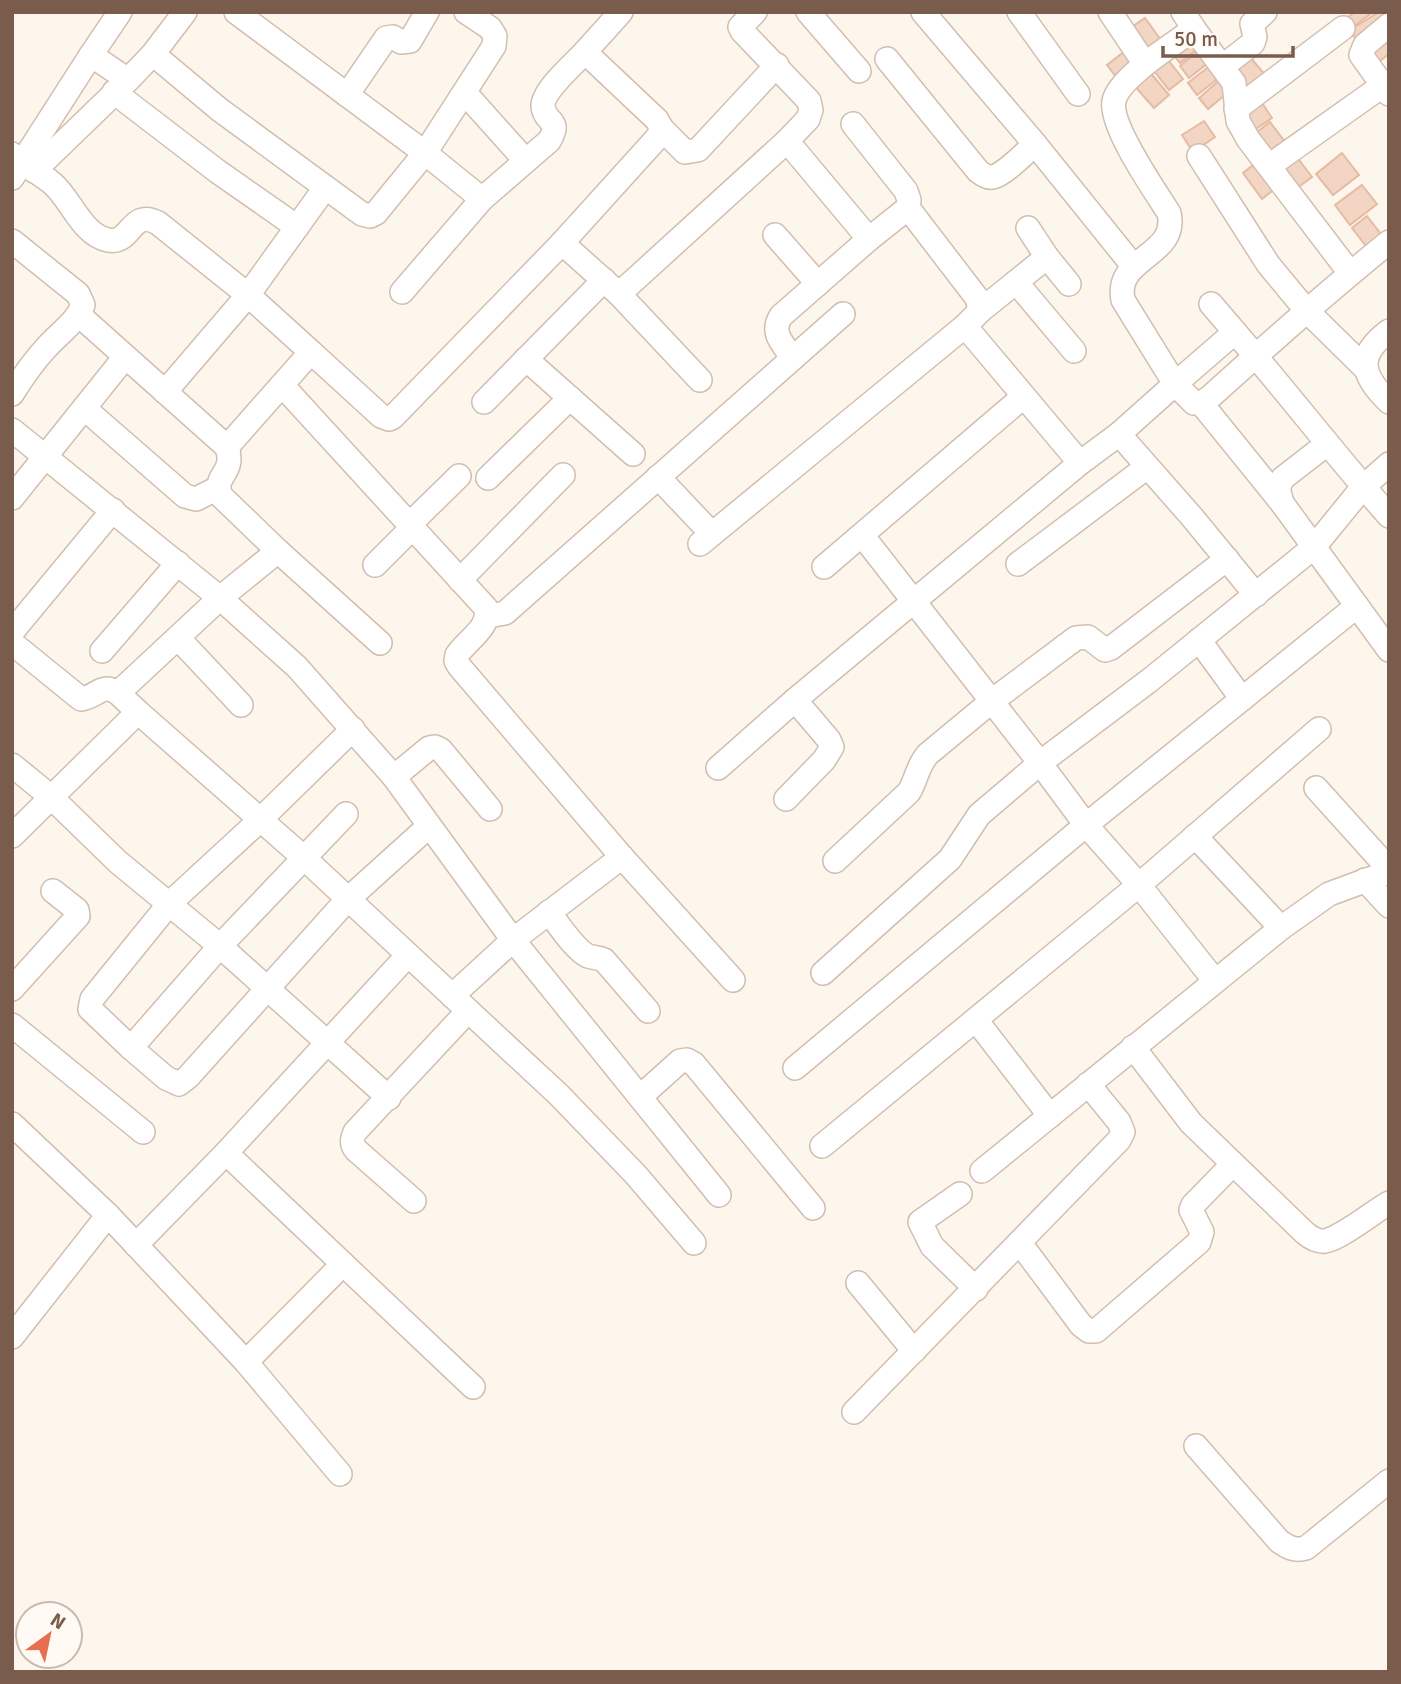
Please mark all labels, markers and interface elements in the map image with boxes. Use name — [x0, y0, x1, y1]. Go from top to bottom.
scale bar — [1163, 14, 1292, 58]
text: 50 m — [1174, 26, 1218, 52]
north arrow — [14, 1600, 84, 1670]
text: N — [46, 1608, 70, 1635]

